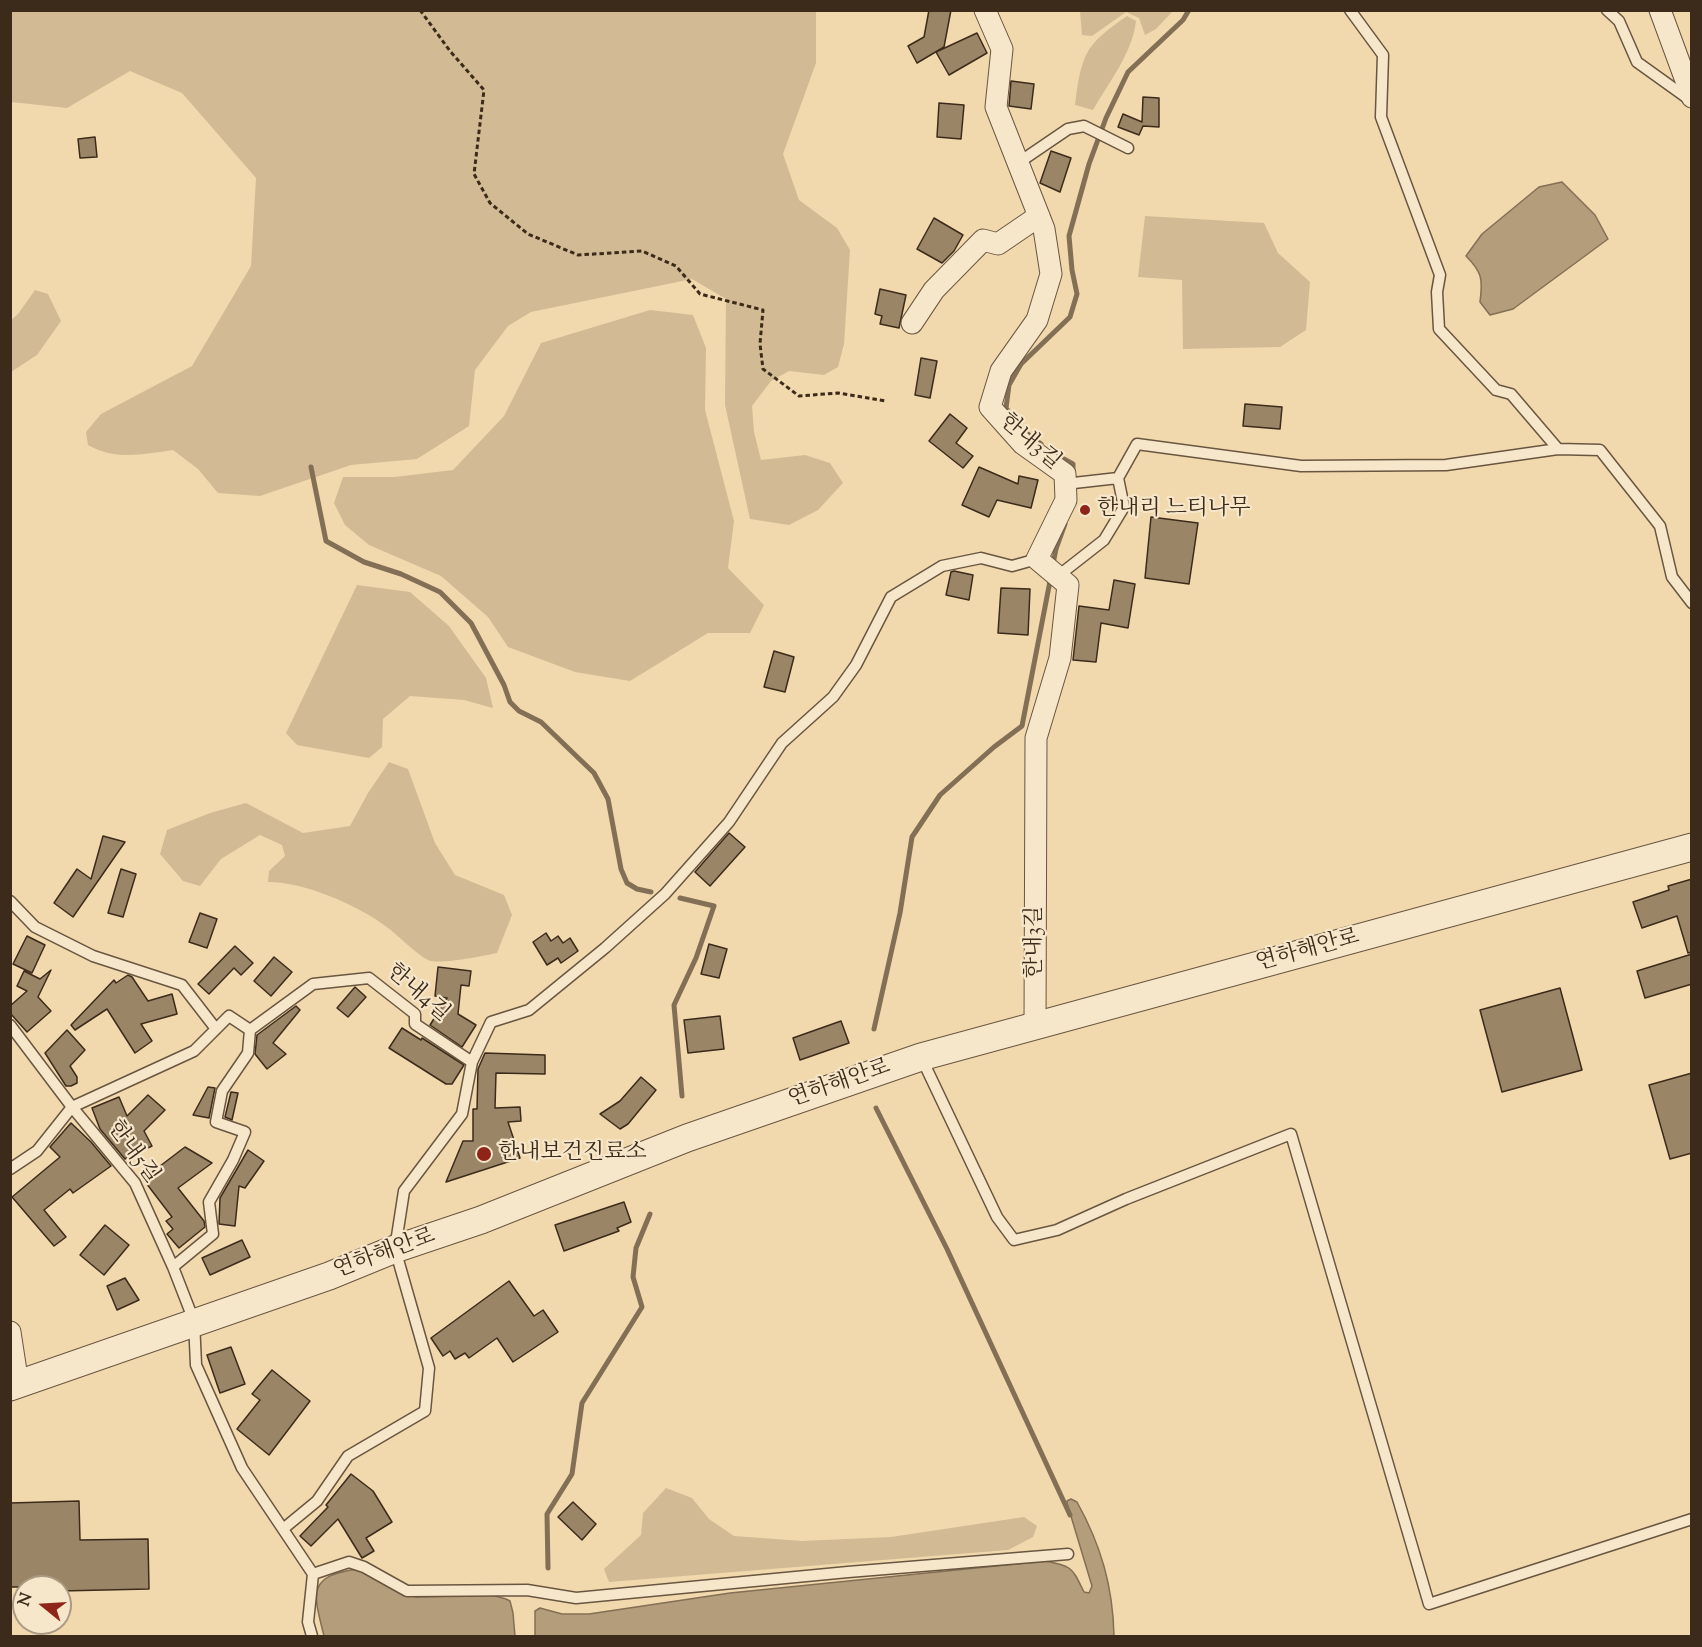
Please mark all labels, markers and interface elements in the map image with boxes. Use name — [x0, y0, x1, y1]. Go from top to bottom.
street label: 한내3길 — [993, 409, 1065, 477]
place label: 한내리 느티나무 — [1097, 497, 1250, 523]
marker: 한내리 느티나무 — [1078, 503, 1092, 517]
street label: 한내3길 — [1023, 906, 1049, 978]
street label: 연하해안로 — [1253, 925, 1363, 979]
street label: 한내4길 — [380, 959, 454, 1029]
street label: 연하해안로 — [785, 1055, 895, 1115]
street label: 한내5길 — [100, 1116, 164, 1190]
place label: 한내보건진료소 — [498, 1141, 647, 1167]
marker: 한내보건진료소 — [475, 1145, 493, 1163]
street label: 연하해안로 — [331, 1224, 439, 1286]
north arrow — [12, 1575, 72, 1635]
text: N — [13, 1590, 39, 1610]

